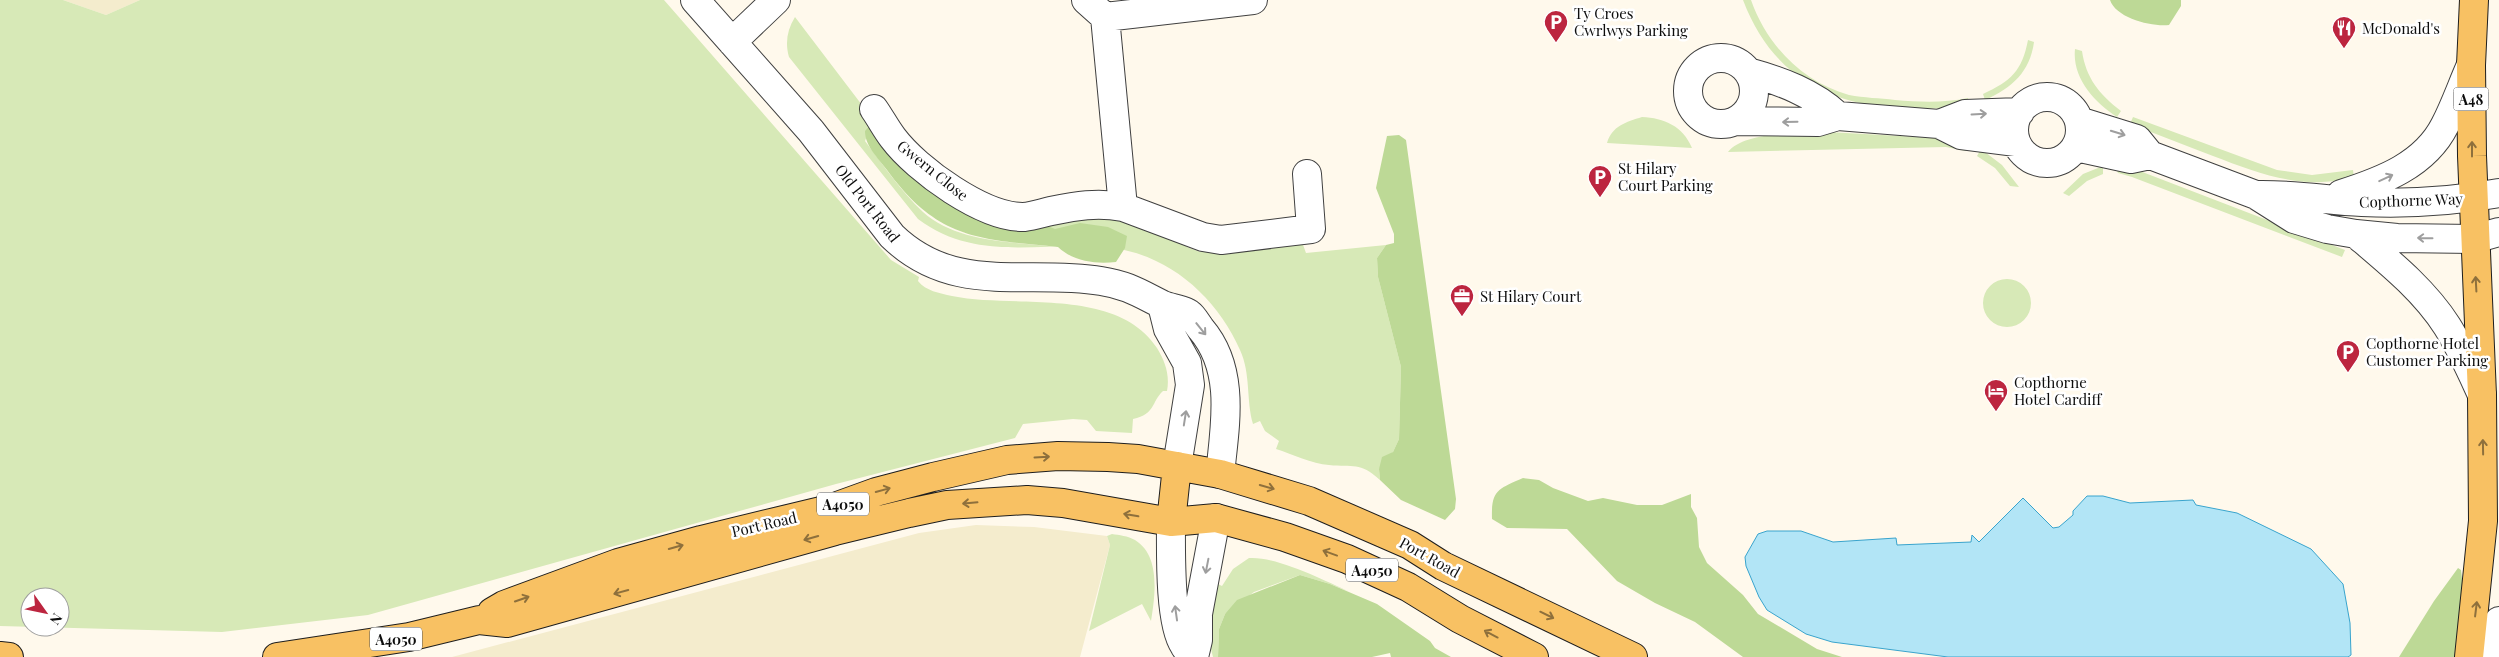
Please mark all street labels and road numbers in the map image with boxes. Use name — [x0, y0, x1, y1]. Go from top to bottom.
road number: A48 — [2454, 88, 2488, 110]
street label: Gwern Close — [893, 135, 973, 205]
street label: Old Port Road — [831, 160, 905, 246]
street label: Copthorne Way — [2359, 188, 2464, 212]
road number: A4050 — [817, 492, 869, 516]
street label: Port Road — [729, 507, 799, 541]
street label: Port Road — [1396, 532, 1464, 582]
road number: A4050 — [1346, 558, 1398, 582]
road number: A4050 — [370, 628, 422, 650]

